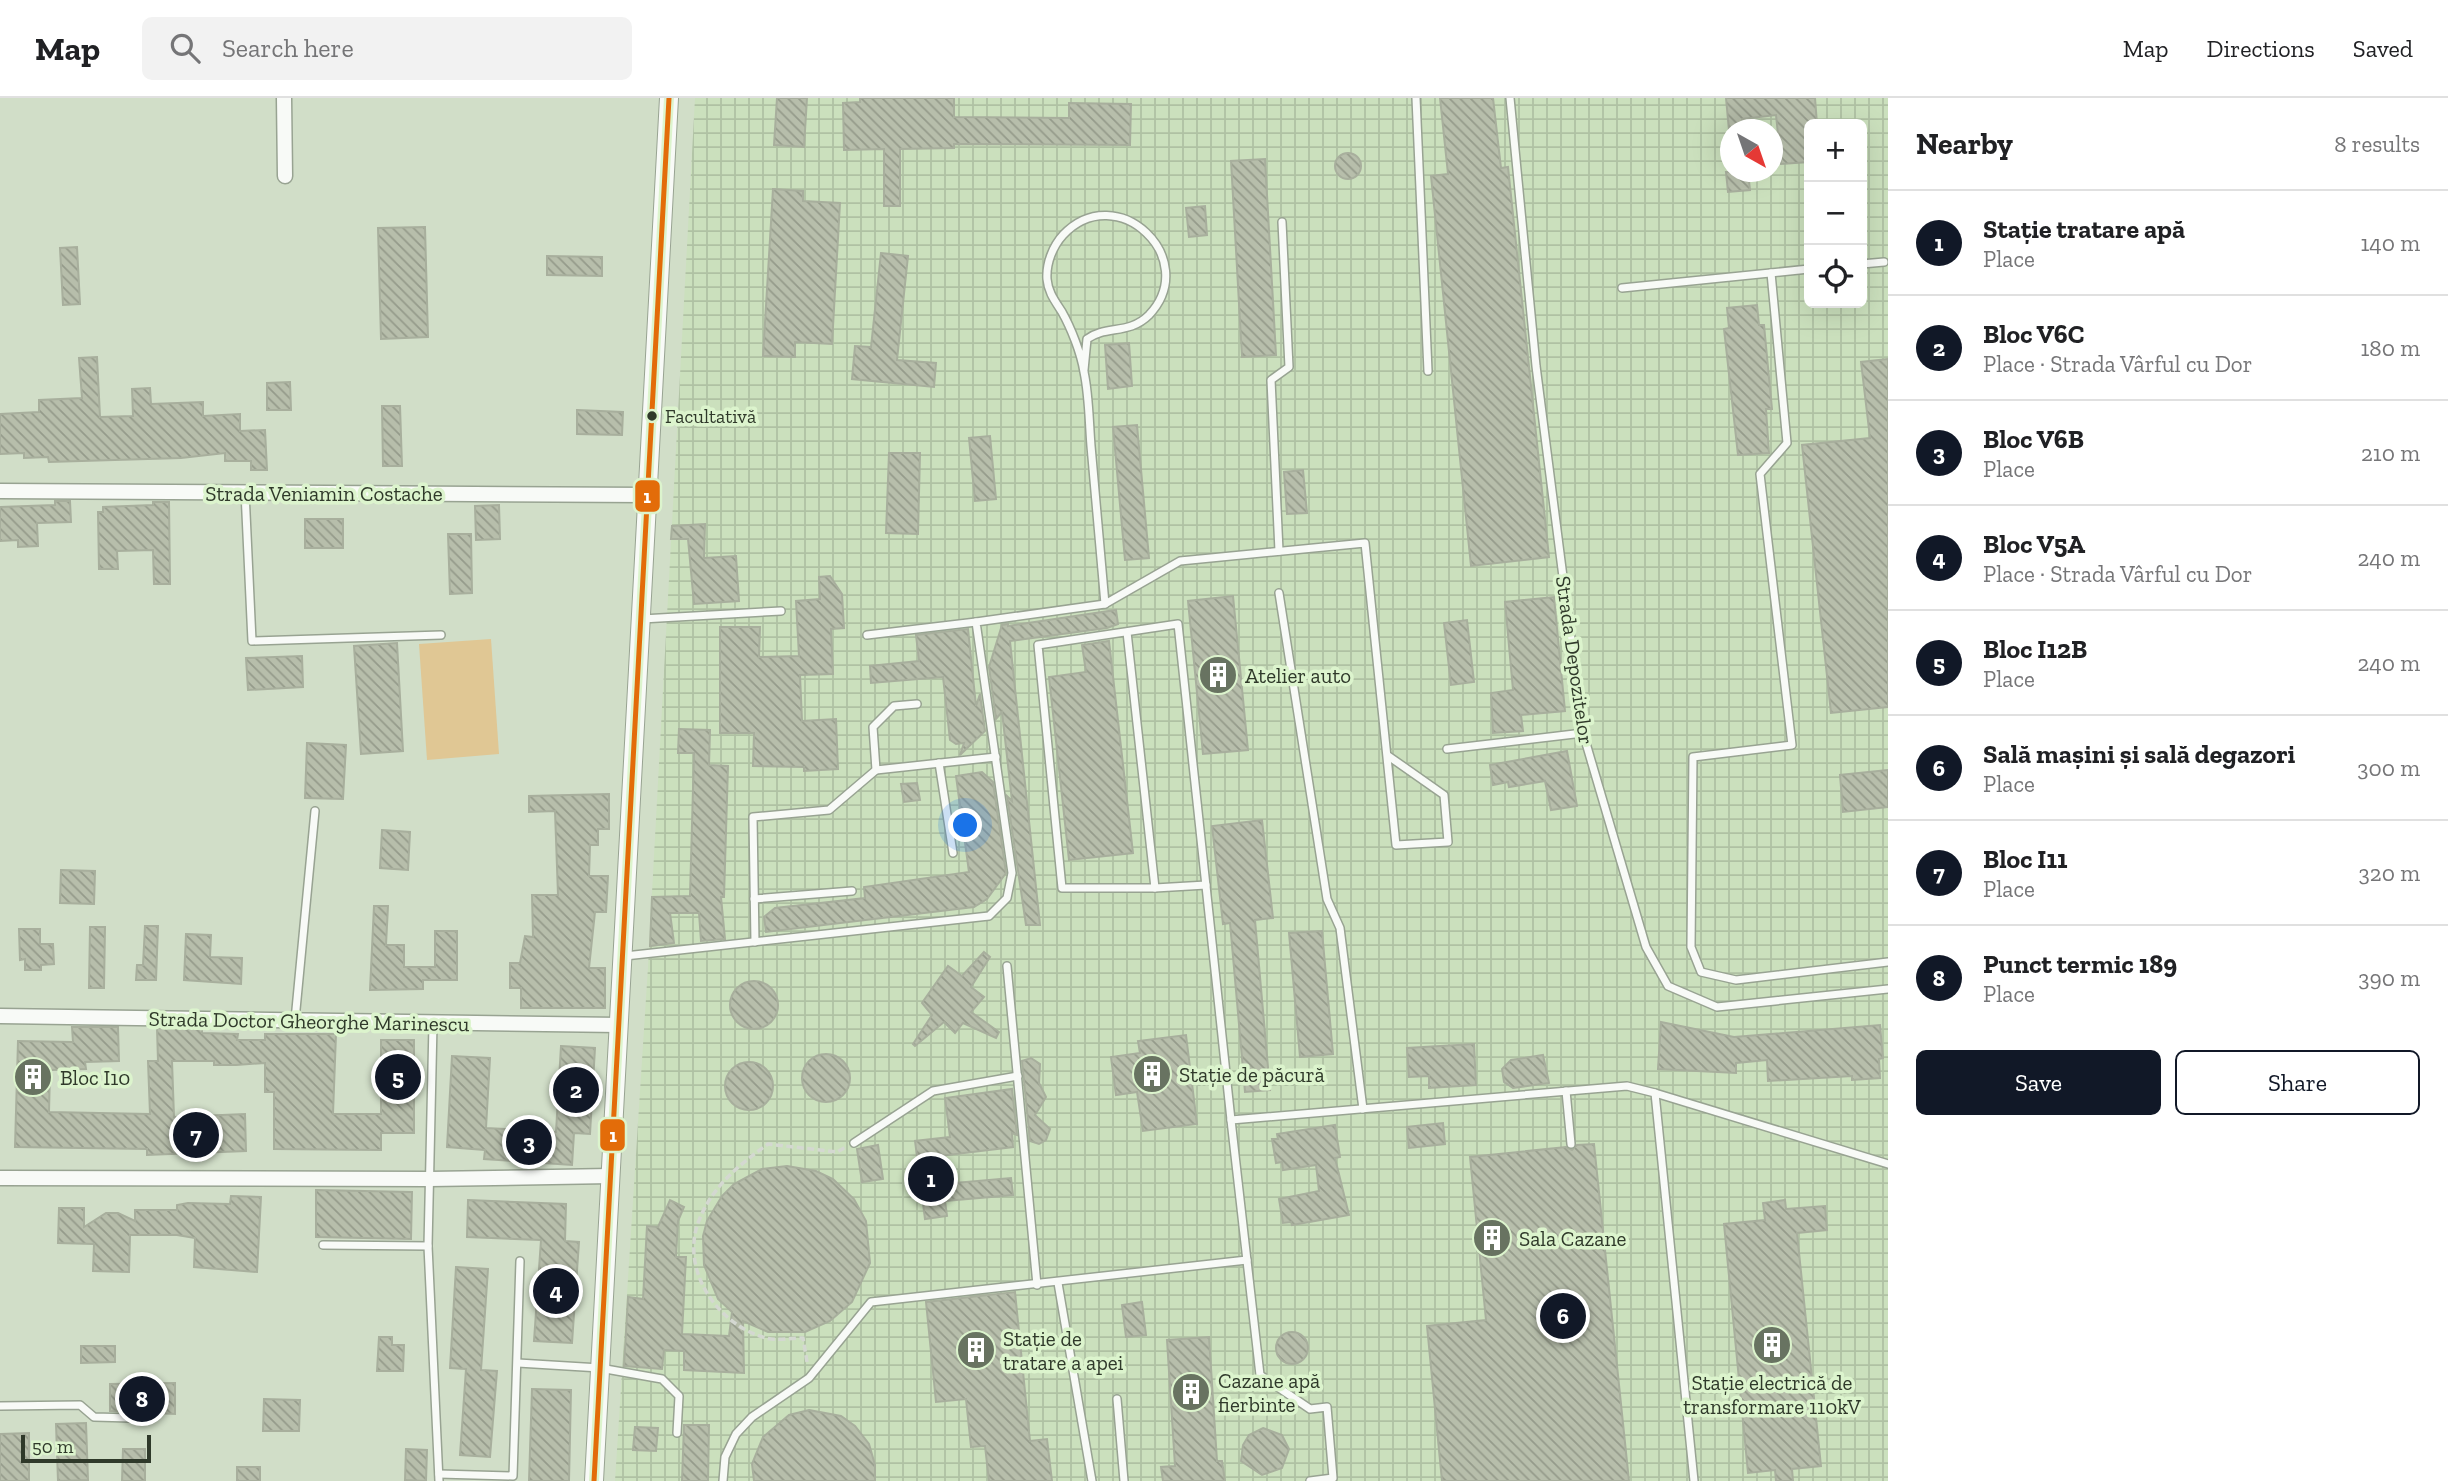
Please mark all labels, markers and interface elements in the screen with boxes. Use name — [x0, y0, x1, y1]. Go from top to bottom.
search box — [142, 17, 632, 80]
text: Map — [35, 29, 100, 68]
icon: search — [166, 29, 204, 67]
text: Search here — [222, 32, 354, 64]
text: Map — [2123, 34, 2169, 63]
text: Directions — [2207, 34, 2315, 63]
text: Saved — [2353, 34, 2413, 63]
north arrow — [1720, 119, 1783, 182]
map controls — [1804, 119, 1867, 308]
button: + — [1804, 119, 1867, 182]
text: Nearby — [1916, 126, 2013, 162]
text: 8 results — [2334, 130, 2420, 158]
button: − — [1804, 182, 1867, 245]
text: Stație tratare apă — [1983, 213, 2185, 245]
text: 1 — [1934, 229, 1944, 257]
text: 140 m — [2360, 229, 2420, 257]
button: locate — [1804, 245, 1867, 308]
text: Place — [1983, 245, 2035, 273]
text: Bloc V6C — [1983, 318, 2084, 350]
text: 2 — [1933, 334, 1945, 362]
text: 180 m — [2360, 334, 2420, 362]
text: Place · Strada Vârful cu Dor — [1983, 350, 2252, 378]
place label: Facultativă — [665, 405, 756, 428]
marker: Facultativă — [645, 409, 659, 423]
text: Bloc V6B — [1983, 423, 2084, 455]
text: 3 — [1933, 439, 1945, 467]
text: 210 m — [2361, 439, 2420, 467]
text: Place — [1983, 455, 2035, 483]
line badge: 1 — [634, 479, 661, 513]
street label: Strada Veniamin Costache — [205, 481, 443, 506]
text: 1 — [643, 485, 651, 508]
text: Bloc V5A — [1983, 528, 2085, 560]
text: 4 — [1932, 544, 1946, 572]
text: 240 m — [2357, 544, 2420, 572]
text: Place · Strada Vârful cu Dor — [1983, 560, 2252, 588]
street label: Strada Depozitelor — [1551, 574, 1599, 746]
text: Bloc I12B — [1983, 633, 2087, 665]
text: 5 — [1933, 649, 1945, 677]
text: 240 m — [2357, 649, 2420, 677]
building icon: Atelier auto — [1197, 654, 1239, 696]
place label: Atelier auto — [1245, 663, 1351, 688]
text: Place — [1983, 665, 2035, 693]
text: Sală mașini și sală degazori — [1983, 738, 2295, 770]
text: 6 — [1933, 754, 1945, 782]
text: 300 m — [2357, 754, 2420, 782]
text: Place — [1983, 770, 2035, 798]
your location — [948, 808, 982, 842]
text: Bloc I11 — [1983, 843, 2067, 875]
text: 7 — [1933, 859, 1945, 887]
text: 320 m — [2359, 859, 2420, 887]
text: Place — [1983, 875, 2035, 903]
text: Punct termic 189 — [1983, 948, 2177, 980]
text: 8 — [1933, 964, 1945, 992]
text: 390 m — [2358, 964, 2420, 992]
text: Place — [1983, 980, 2035, 1008]
street label: Strada Doctor Gheorghe Marinescu — [148, 1006, 470, 1036]
button: Save — [1916, 1050, 2161, 1115]
button: Share — [2175, 1050, 2420, 1115]
pin: 5 — [375, 1051, 421, 1103]
building icon: Stație de păcură — [1131, 1053, 1173, 1095]
building icon: Bloc I10 — [12, 1056, 54, 1098]
place label: Stație de păcură — [1179, 1062, 1325, 1087]
pin: 2 — [553, 1064, 599, 1116]
place label: Bloc I10 — [60, 1065, 130, 1090]
pin: 7 — [173, 1109, 219, 1161]
pin: 3 — [506, 1116, 552, 1168]
line badge: 1 — [599, 1118, 626, 1152]
text: 1 — [609, 1124, 617, 1147]
pin: 1 — [908, 1153, 954, 1205]
building icon: Sala Cazane — [1471, 1217, 1513, 1259]
place label: Sala Cazane — [1519, 1226, 1626, 1251]
pin: 4 — [533, 1265, 579, 1317]
pin: 6 — [1540, 1290, 1586, 1342]
building icon: Stație electrică de transformare 110kV — [1751, 1324, 1793, 1366]
place label: Stație de tratare a apei — [1003, 1326, 1124, 1375]
building icon: Stație de tratare a apei — [955, 1329, 997, 1371]
place label: Cazane apă fierbinte — [1218, 1368, 1320, 1417]
place label: Stație electrică de transformare 110kV — [1683, 1370, 1861, 1419]
building icon: Cazane apă fierbinte — [1170, 1371, 1212, 1413]
pin: 8 — [119, 1373, 165, 1425]
scale bar — [21, 1432, 150, 1464]
text: 50 m — [32, 1435, 73, 1458]

